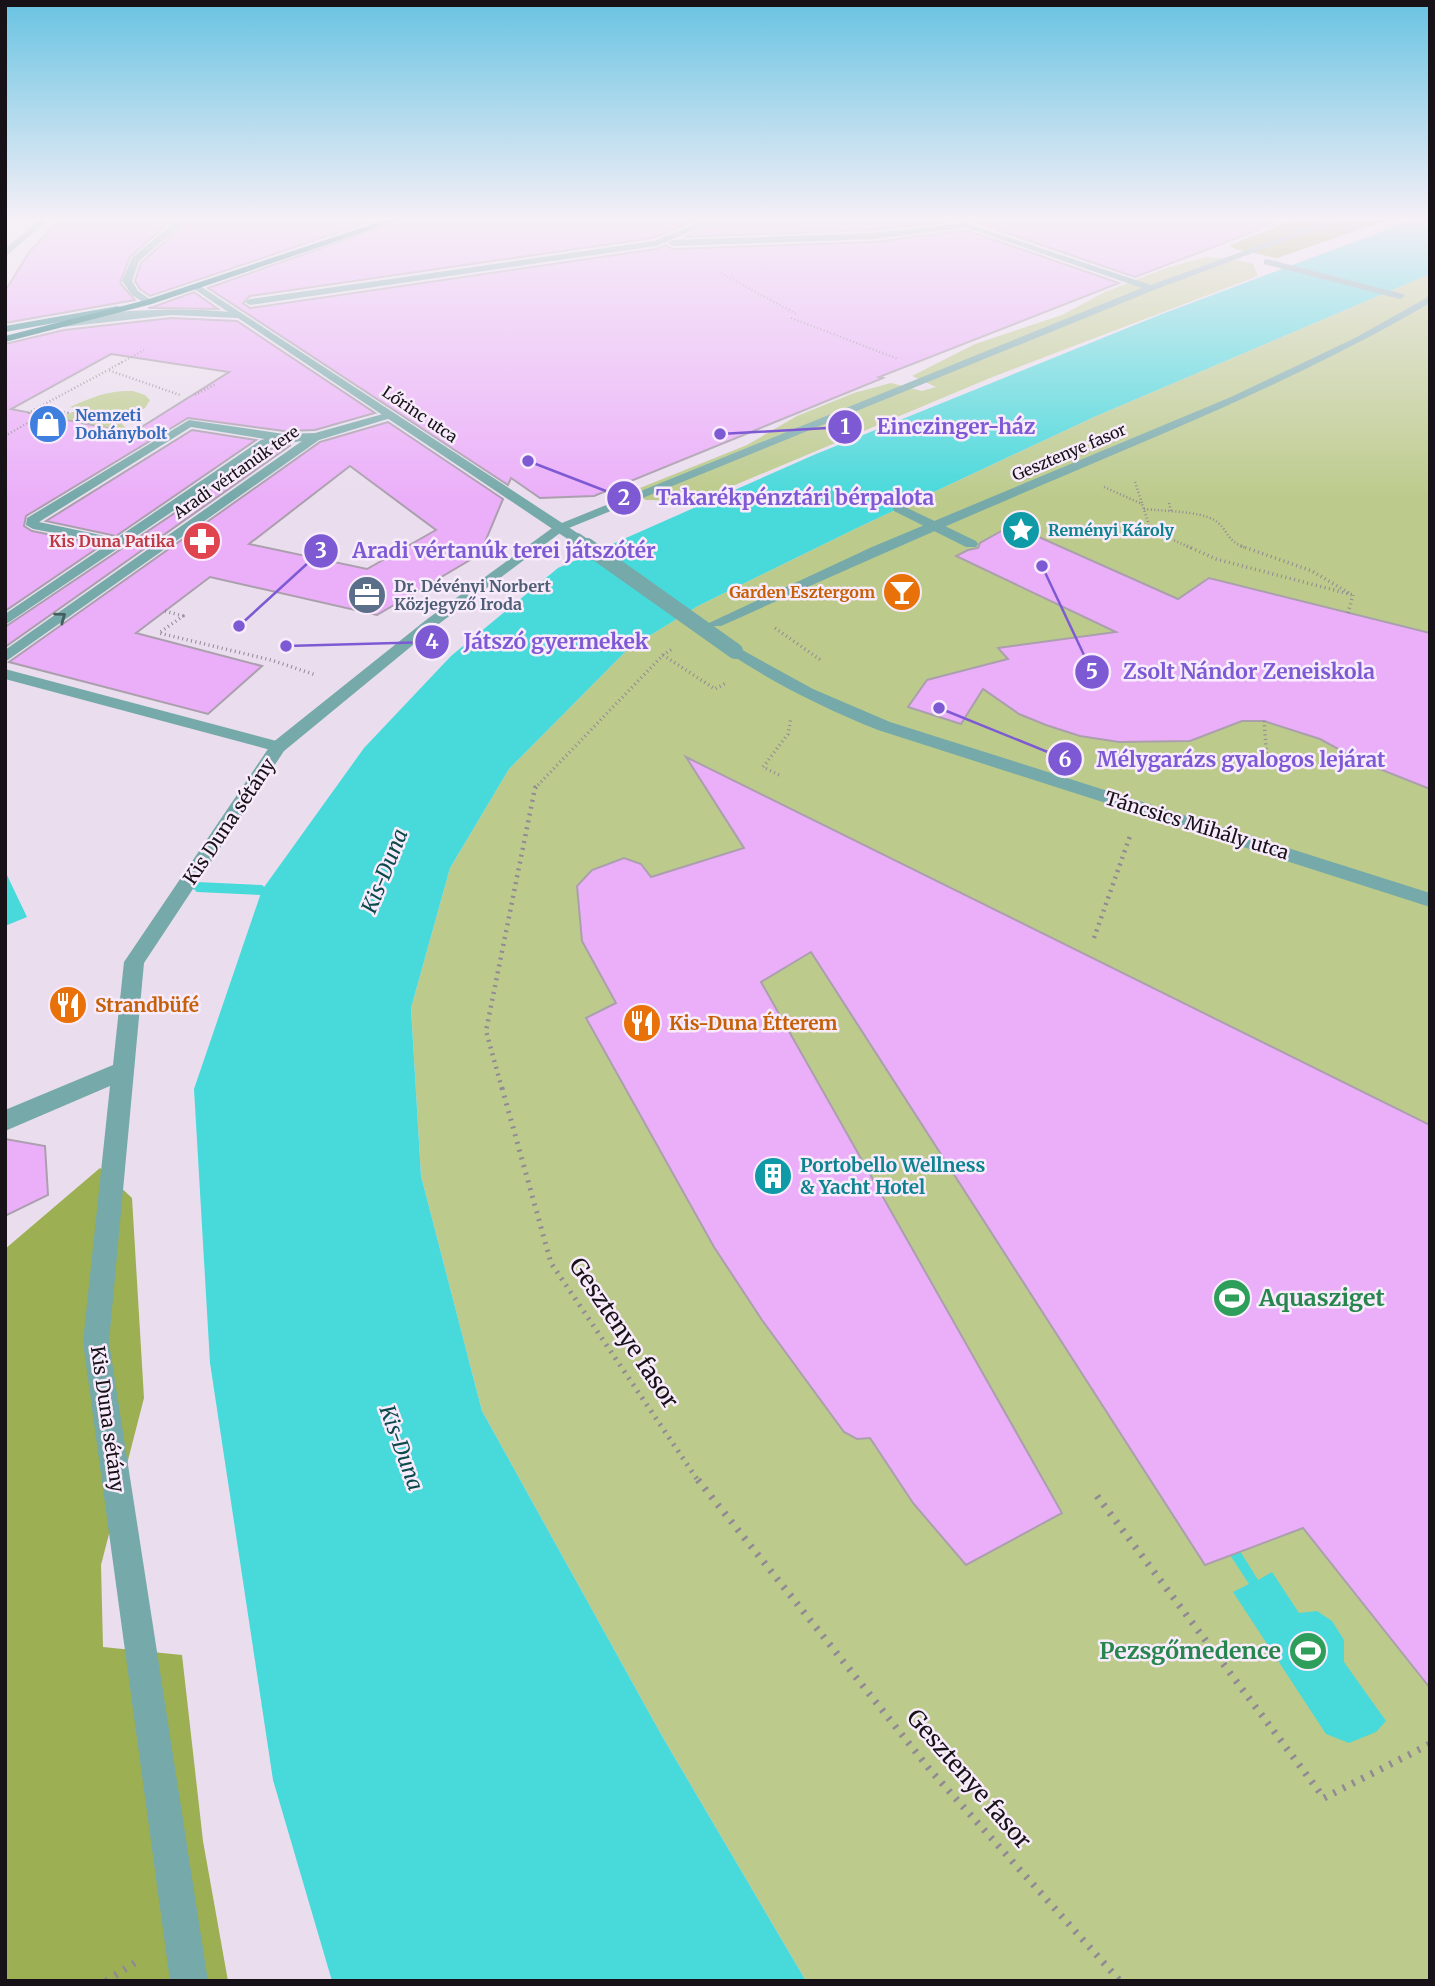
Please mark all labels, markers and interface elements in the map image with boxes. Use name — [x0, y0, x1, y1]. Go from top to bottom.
street label: Lőrinc utca — [379, 381, 462, 447]
shop icon: Nemzeti Dohánybolt — [27, 403, 69, 445]
place label: Nemzeti Dohánybolt — [75, 405, 168, 443]
callout: Einczinger-ház — [828, 406, 1049, 448]
text: 1 — [840, 413, 850, 440]
text: Einczinger-ház — [877, 413, 1036, 440]
street label: Gesztenye fasor — [1009, 419, 1129, 485]
street label: Aradi vértanúk tere — [169, 421, 303, 523]
callout: Takarékpénztári bérpalota — [606, 477, 948, 519]
text: 2 — [618, 484, 630, 511]
text: Takarékpénztári bérpalota — [656, 484, 935, 511]
place icon: Reményi Károly — [1000, 509, 1042, 551]
pharmacy icon: Kis Duna Patika — [181, 520, 223, 562]
place label: Reményi Károly — [1048, 520, 1174, 540]
callout: Aradi vértanúk terei játszótér — [304, 530, 670, 572]
place label: Kis Duna Patika — [49, 531, 175, 551]
text: 3 — [315, 537, 327, 564]
text: Aradi vértanúk terei játszótér — [351, 537, 656, 564]
bar icon: Garden Esztergom — [881, 571, 923, 613]
office icon: Dr. Dévényi Norbert Közjegyző Iroda — [346, 574, 388, 616]
place label: Dr. Dévényi Norbert Közjegyző Iroda — [394, 576, 552, 614]
place label: Garden Esztergom — [729, 582, 875, 602]
one-way arrow — [53, 613, 66, 626]
callout: Játszó gyermekek — [415, 621, 663, 663]
text: 4 — [425, 628, 439, 655]
text: Játszó gyermekek — [463, 628, 649, 655]
callout: Zsolt Nándor Zeneiskola — [1074, 651, 1389, 693]
text: 5 — [1086, 658, 1098, 685]
text: Zsolt Nándor Zeneiskola — [1123, 658, 1375, 685]
callout: Mélygarázs gyalogos lejárat — [1047, 738, 1399, 780]
text: 6 — [1059, 746, 1072, 773]
text: Mélygarázs gyalogos lejárat — [1096, 746, 1386, 773]
street label: Kis Duna sétány — [178, 753, 280, 889]
street label: Táncsics Mihály utca — [1102, 786, 1292, 864]
water label: Kis-Duna — [355, 825, 414, 918]
restaurant icon: Strandbüfé — [47, 984, 89, 1026]
place label: Strandbüfé — [95, 993, 199, 1017]
restaurant icon: Kis-Duna Étterem — [621, 1002, 663, 1044]
place label: Kis-Duna Étterem — [669, 1011, 837, 1035]
place label: Portobello Wellness & Yacht Hotel — [800, 1153, 985, 1199]
building icon: Portobello Wellness & Yacht Hotel — [752, 1155, 794, 1197]
street label: Gesztenye fasor — [563, 1252, 685, 1414]
sports icon: Aquasziget — [1211, 1277, 1253, 1319]
place label: Aquasziget — [1258, 1283, 1385, 1312]
street label: Kis Duna sétány — [86, 1344, 130, 1494]
water label: Kis-Duna — [373, 1401, 429, 1494]
sports icon: Pezsgőmedence — [1287, 1630, 1329, 1672]
place label: Pezsgőmedence — [1099, 1636, 1281, 1665]
street label: Gesztenye fasor — [901, 1703, 1038, 1854]

